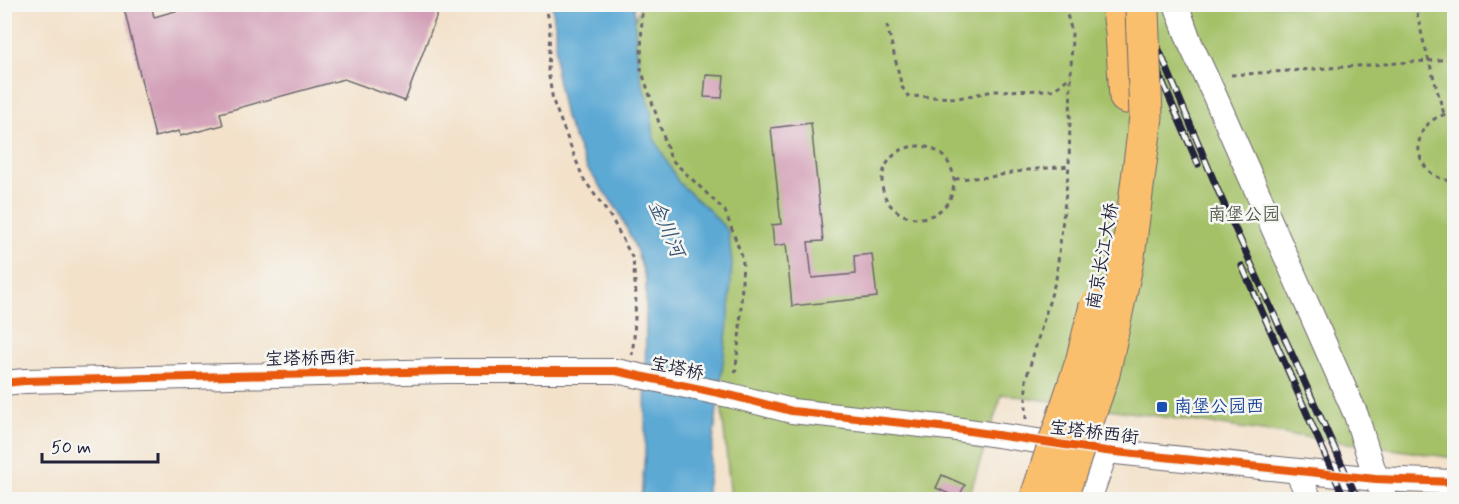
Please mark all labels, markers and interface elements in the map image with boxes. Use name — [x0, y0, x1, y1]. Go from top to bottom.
water label: 金川河 — [641, 196, 692, 265]
street label: 南京长江大桥 — [1082, 201, 1124, 311]
park label: 南堡公园 — [1208, 203, 1280, 227]
street label: 宝塔桥西街 — [265, 346, 355, 372]
street label: 宝塔桥 — [648, 352, 706, 386]
place label: 南堡公园西 — [1174, 395, 1264, 419]
marker: 南堡公园西 — [1155, 400, 1169, 414]
street label: 宝塔桥西街 — [1048, 416, 1140, 450]
scale bar — [42, 426, 158, 464]
text: 50 m — [51, 436, 91, 460]

